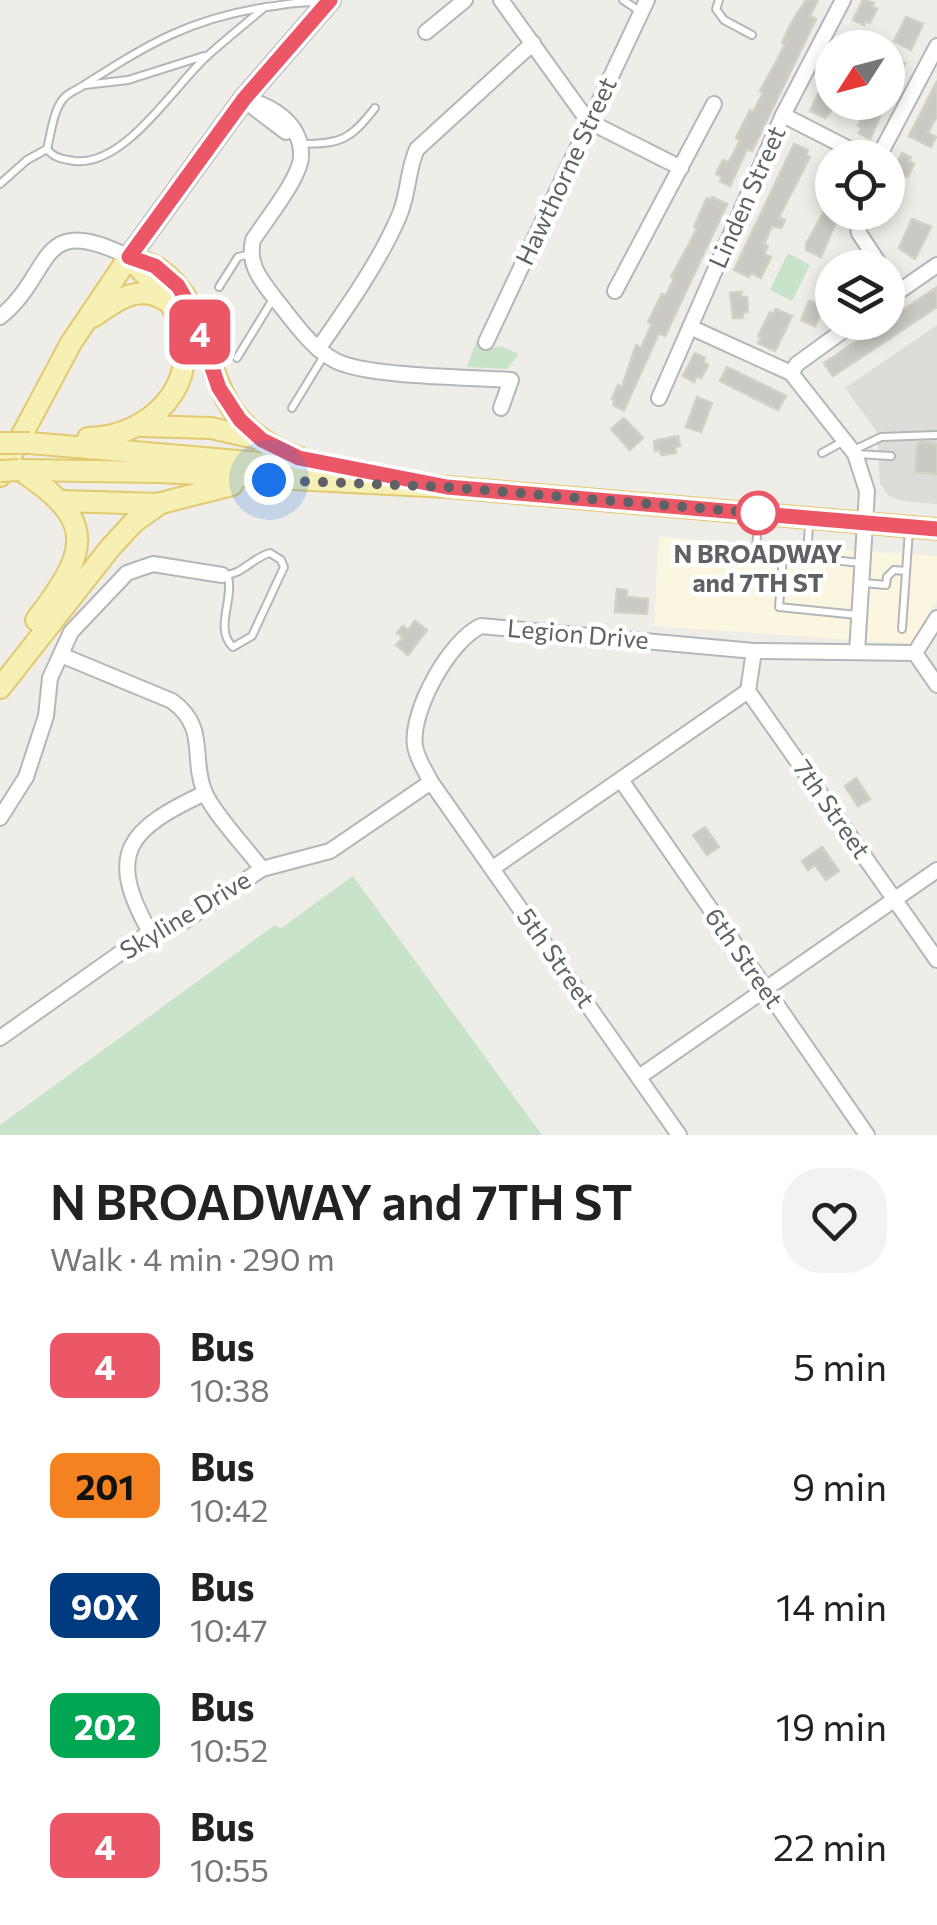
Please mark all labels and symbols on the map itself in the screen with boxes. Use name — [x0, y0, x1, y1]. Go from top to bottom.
north arrow — [815, 30, 905, 120]
street label: Hawthorne Street — [508, 72, 622, 269]
street label: Linden Street — [701, 121, 791, 272]
line badge: 4 — [168, 300, 232, 364]
your location — [244, 455, 294, 505]
marker: N BROADWAY and 7TH ST — [737, 492, 779, 534]
place label: N BROADWAY and 7TH ST — [674, 538, 842, 597]
street label: Legion Drive — [506, 612, 650, 654]
street label: 7th Street — [788, 753, 878, 863]
street label: Skyline Drive — [114, 864, 255, 965]
street label: 5th Street — [512, 902, 602, 1013]
street label: 6th Street — [699, 902, 790, 1013]

